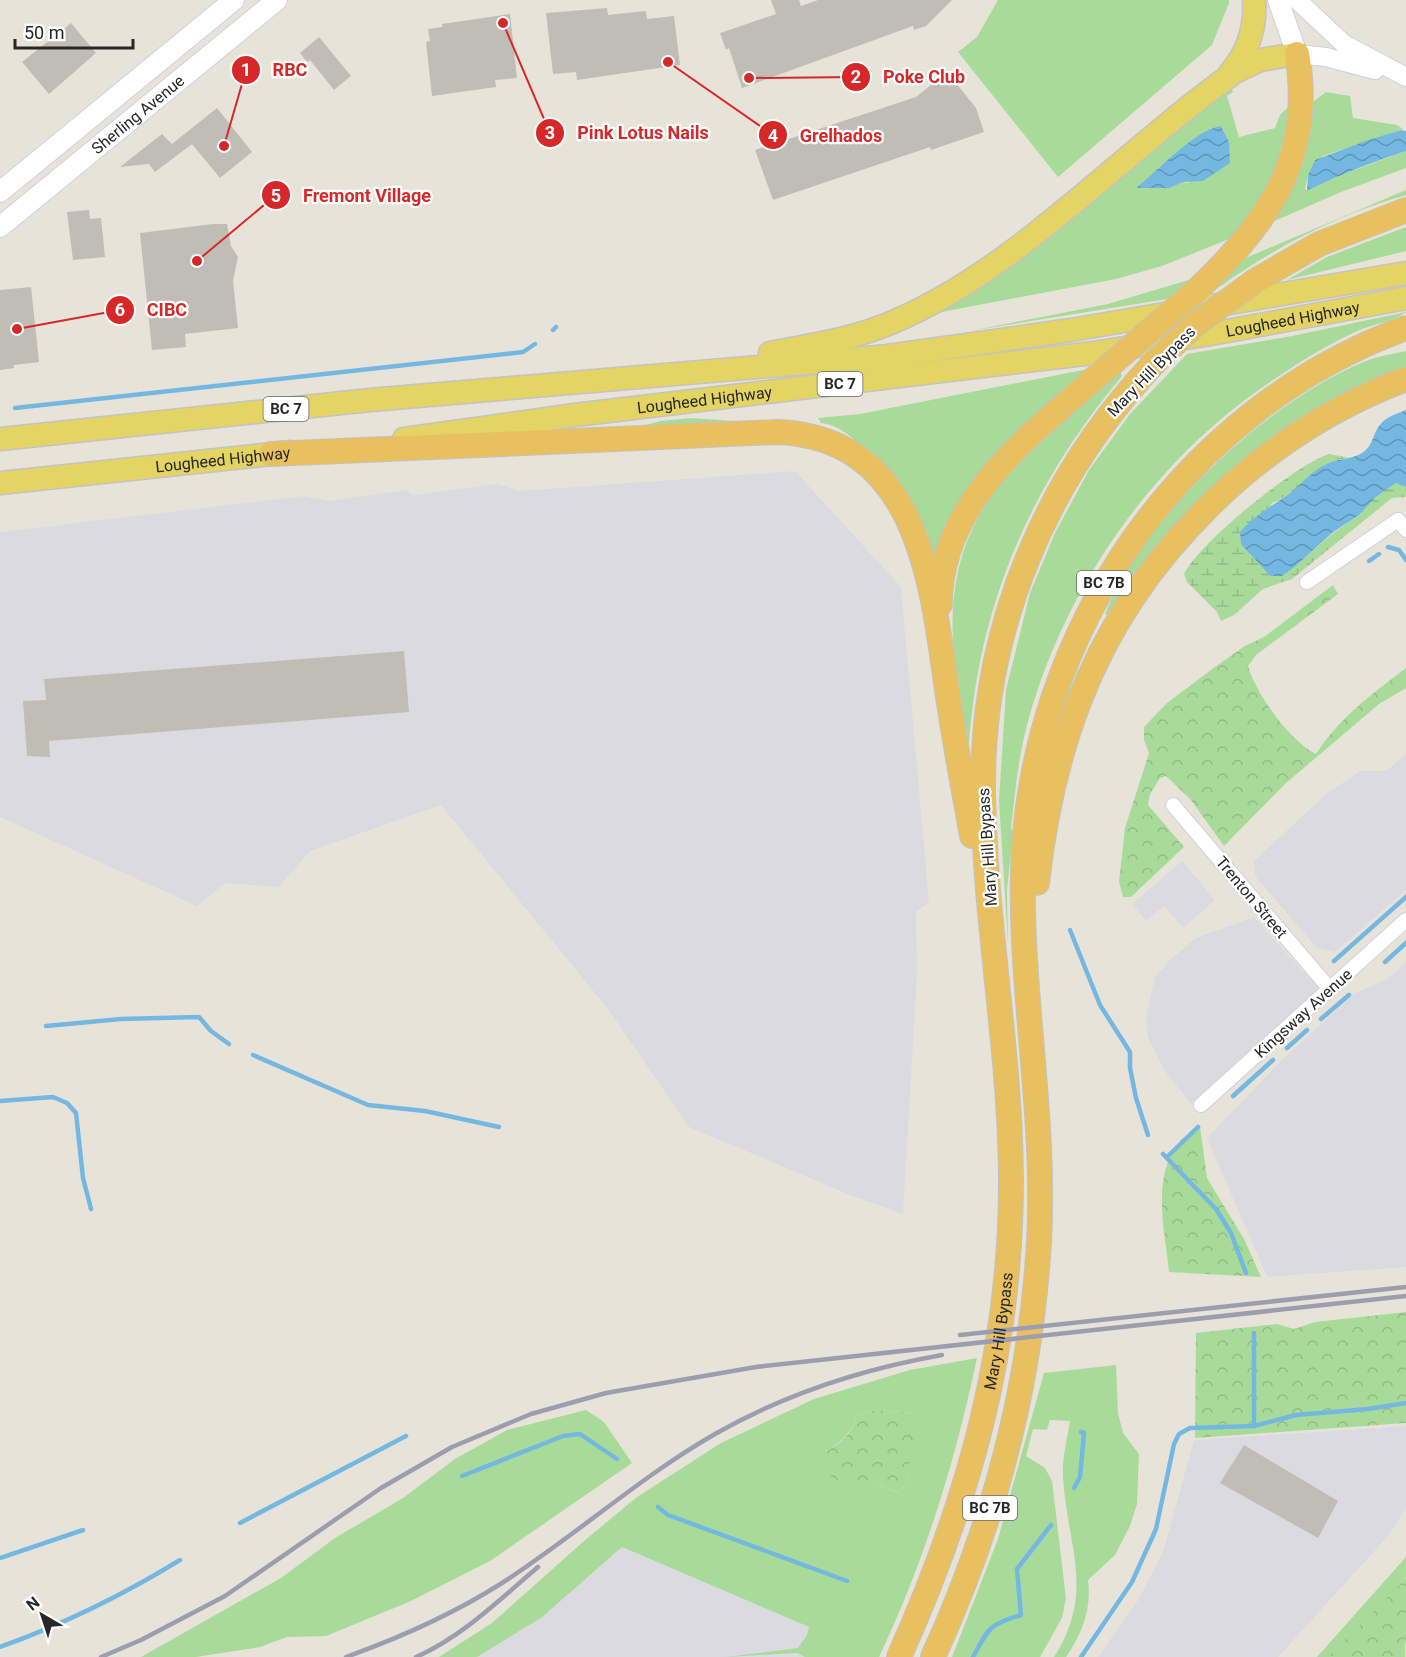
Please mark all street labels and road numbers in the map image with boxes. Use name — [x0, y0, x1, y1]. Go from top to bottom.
street label: Sherling Avenue — [88, 71, 188, 158]
street label: Lougheed Highway — [1224, 298, 1362, 341]
street label: Mary Hill Bypass — [1103, 322, 1199, 421]
road number: BC 7 — [818, 372, 862, 396]
street label: Lougheed Highway — [636, 382, 773, 418]
road number: BC 7 — [264, 397, 308, 421]
street label: Lougheed Highway — [154, 443, 292, 476]
road number: BC 7B — [1077, 571, 1131, 595]
street label: Mary Hill Bypass — [974, 787, 1001, 907]
street label: Trenton Street — [1212, 853, 1291, 942]
street label: Kingsway Avenue — [1251, 965, 1356, 1062]
street label: Mary Hill Bypass — [980, 1272, 1017, 1392]
road number: BC 7B — [963, 1496, 1017, 1520]

